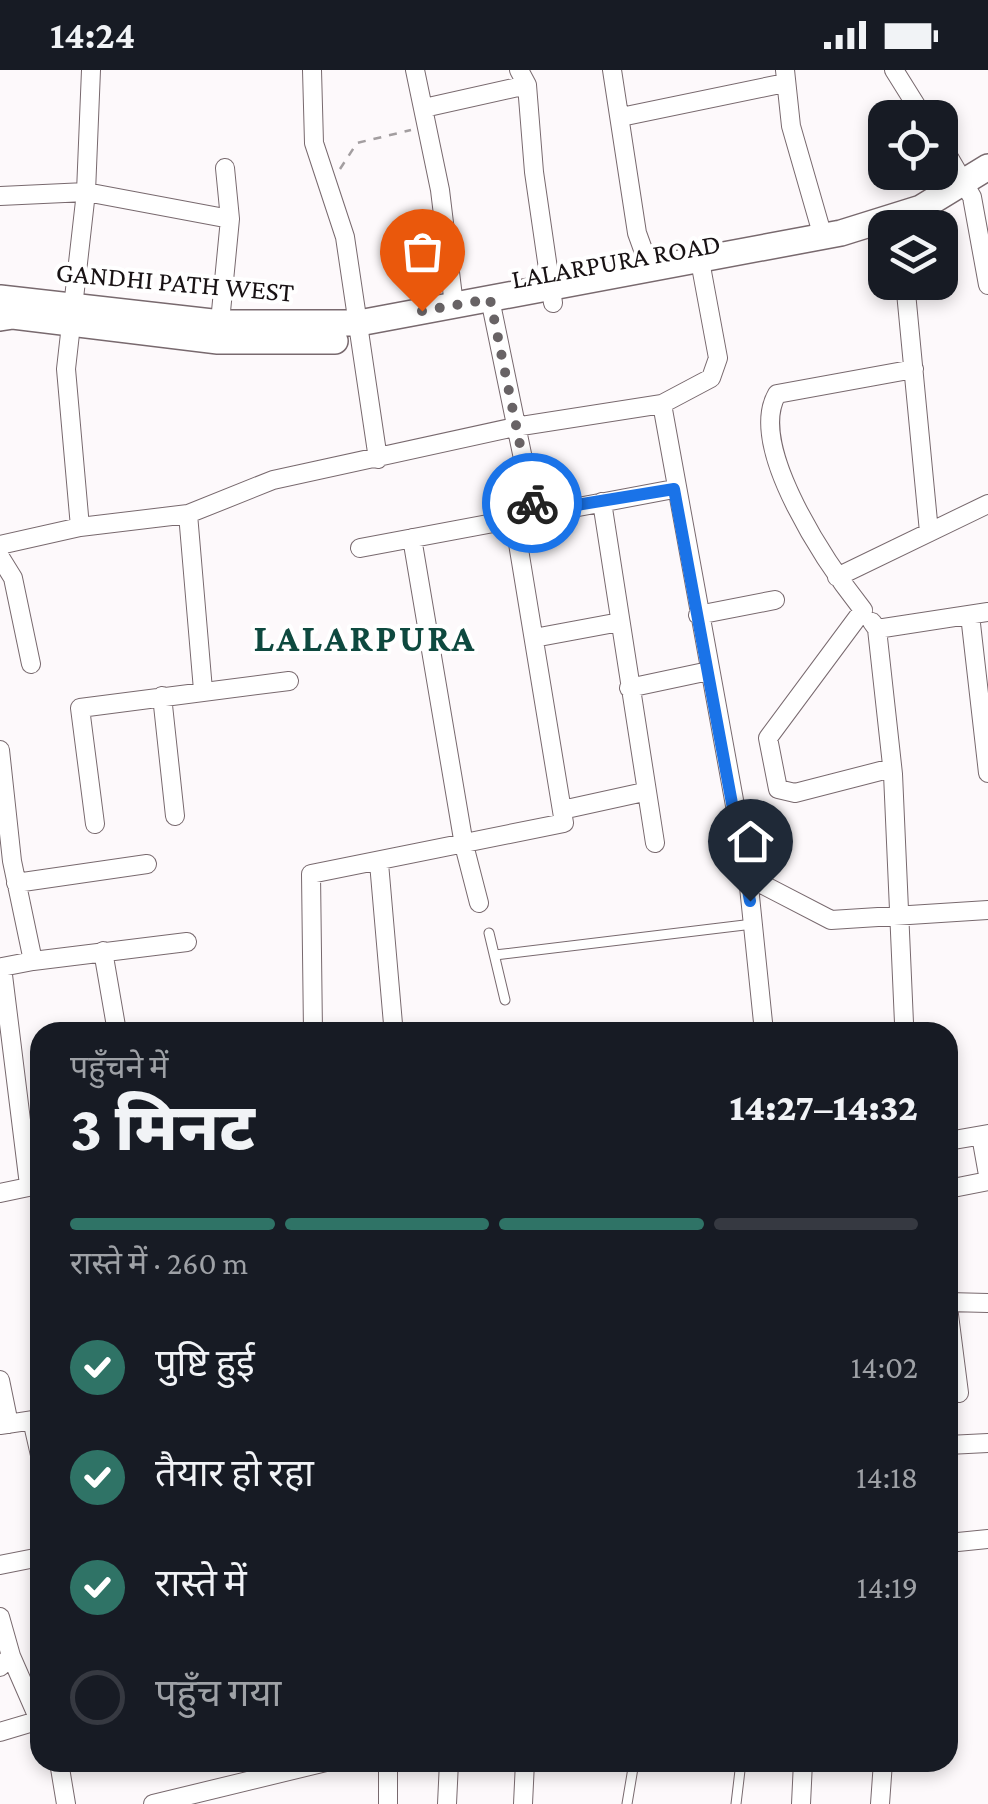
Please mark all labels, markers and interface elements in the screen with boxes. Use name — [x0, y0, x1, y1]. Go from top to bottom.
text: 14:24 — [50, 14, 135, 56]
map controls — [868, 100, 958, 300]
button: locate — [868, 100, 958, 190]
pin — [380, 209, 465, 312]
button: layers — [868, 210, 958, 300]
icon: bag — [395, 224, 450, 279]
street label: LALARPURA ROAD — [509, 227, 723, 295]
street label: GANDHI PATH WEST — [55, 256, 295, 308]
courier — [482, 453, 582, 553]
icon: bike — [505, 476, 560, 531]
district label: LALARPURA — [254, 617, 477, 659]
pin — [708, 799, 793, 902]
icon: home — [723, 814, 778, 869]
text: पहुँचने में — [70, 1049, 168, 1085]
text: 14:27–14:32 — [729, 1086, 918, 1128]
text: 3 मिनट — [70, 1092, 255, 1164]
text: रास्ते में · 260 m — [70, 1245, 248, 1281]
icon: check — [70, 1340, 125, 1395]
text: पुष्टि हुई — [155, 1342, 255, 1384]
text: 14:02 — [851, 1349, 918, 1385]
icon: check — [70, 1450, 125, 1505]
text: तैयार हो रहा — [155, 1452, 314, 1494]
text: 14:18 — [856, 1459, 918, 1495]
icon: check — [70, 1560, 125, 1615]
text: रास्ते में — [155, 1562, 247, 1604]
text: 14:19 — [857, 1569, 918, 1605]
text: पहुँच गया — [155, 1672, 281, 1714]

